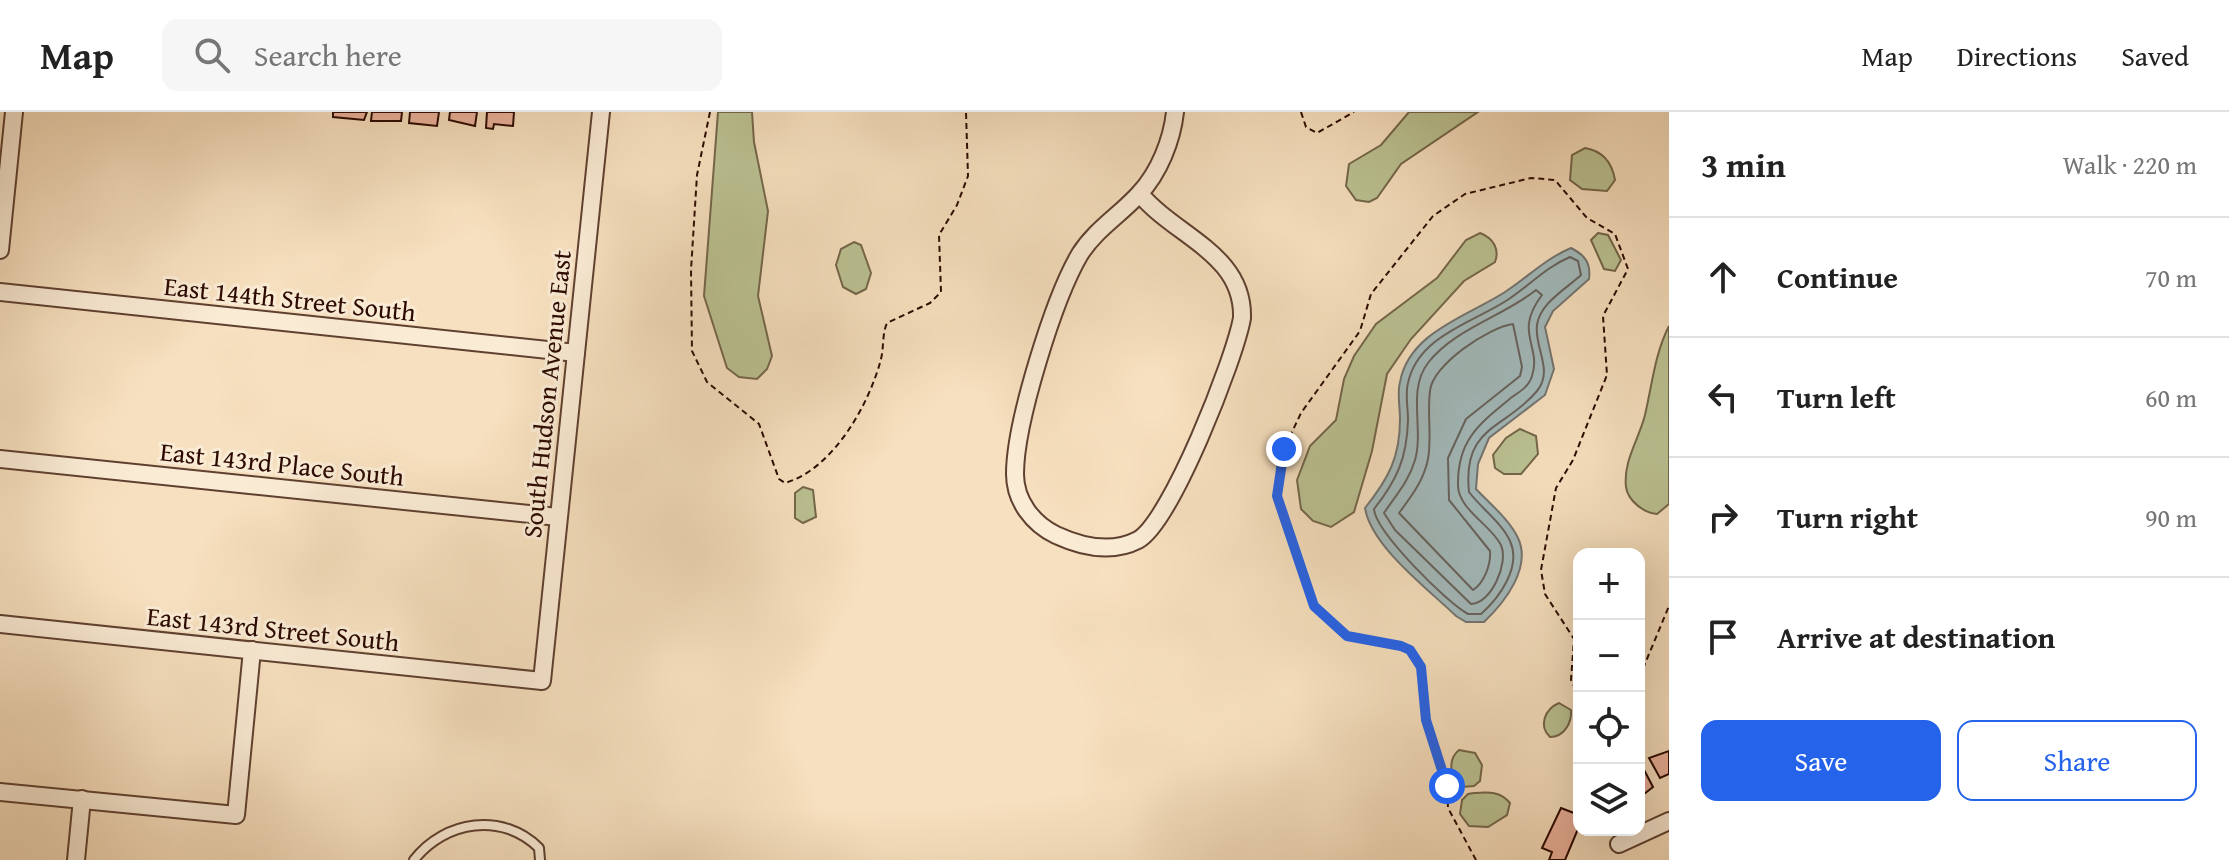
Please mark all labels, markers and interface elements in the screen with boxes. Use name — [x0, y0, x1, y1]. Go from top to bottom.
search box — [162, 19, 722, 91]
text: Map — [40, 27, 114, 83]
icon: search — [190, 33, 234, 77]
text: Search here — [254, 33, 402, 77]
text: Map — [1861, 35, 1913, 76]
text: Directions — [1957, 35, 2077, 76]
text: Saved — [2121, 35, 2189, 76]
text: 3 min — [1701, 140, 1786, 189]
text: Walk · 220 m — [2063, 145, 2197, 184]
street label: South Hudson Avenue East — [512, 248, 581, 540]
icon: ahead — [1701, 255, 1745, 299]
text: Continue — [1777, 255, 1898, 299]
text: 70 m — [2145, 258, 2197, 297]
street label: East 144th Street South — [162, 266, 418, 331]
icon: left — [1701, 375, 1745, 419]
text: Turn left — [1777, 375, 1896, 419]
text: 60 m — [2145, 378, 2197, 417]
street label: East 143rd Place South — [158, 431, 406, 496]
route end — [1266, 431, 1302, 467]
icon: right — [1701, 495, 1745, 539]
text: Turn right — [1777, 495, 1918, 539]
text: 90 m — [2145, 498, 2197, 537]
map controls — [1573, 548, 1645, 836]
button: + — [1573, 548, 1645, 620]
street label: East 143rd Street South — [145, 596, 402, 661]
icon: arrive — [1701, 615, 1745, 659]
text: Arrive at destination — [1777, 615, 2055, 659]
button: − — [1573, 620, 1645, 692]
button: locate — [1573, 692, 1645, 764]
button: Save — [1701, 720, 1941, 801]
button: Share — [1957, 720, 2197, 801]
button: layers — [1573, 764, 1645, 836]
route start — [1429, 768, 1465, 804]

